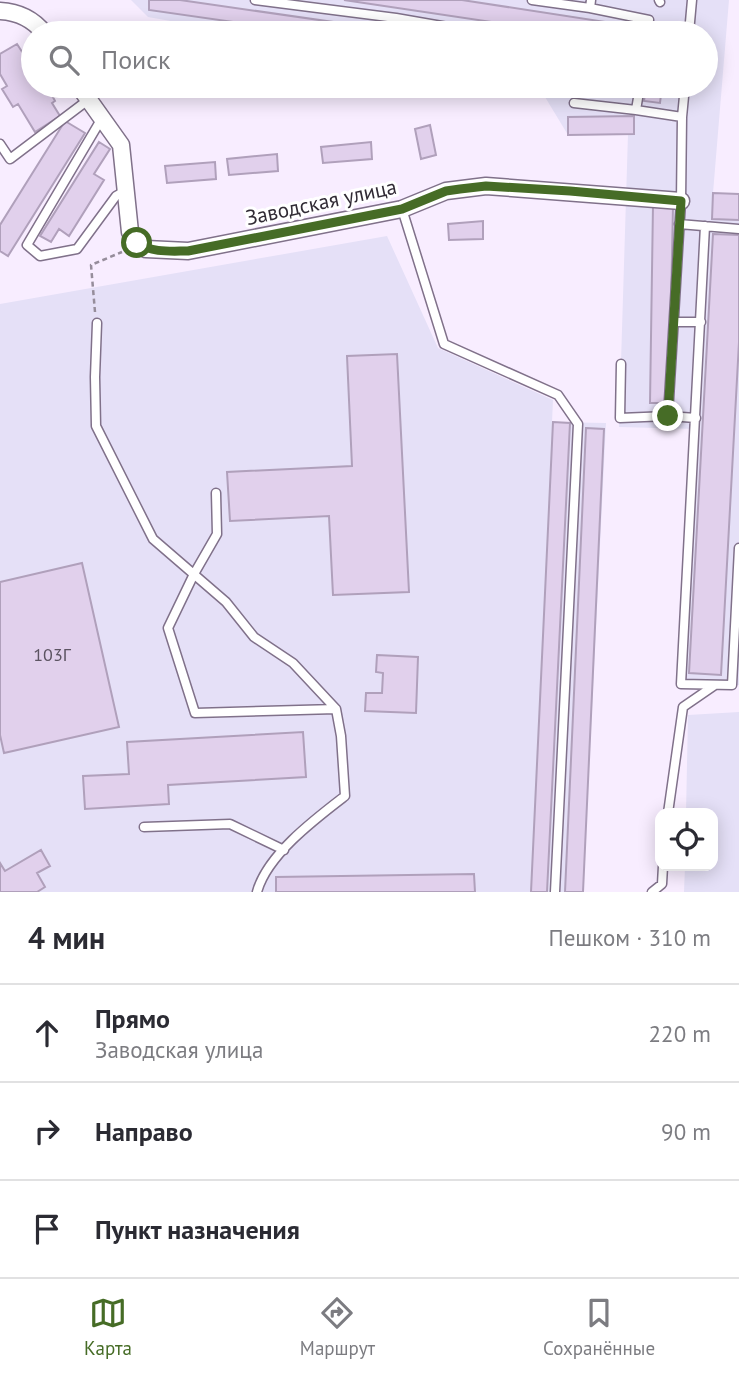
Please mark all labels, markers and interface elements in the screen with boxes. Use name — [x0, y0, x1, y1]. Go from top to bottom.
search box — [21, 21, 718, 98]
icon: search — [45, 41, 83, 79]
text: Поиск — [101, 43, 170, 76]
street label: Заводская улица — [243, 173, 399, 231]
route start — [121, 227, 152, 258]
route end — [652, 400, 683, 431]
house number: 103Г — [33, 643, 72, 666]
map controls — [655, 808, 718, 871]
button: locate — [655, 808, 718, 871]
text: 4 мин — [28, 918, 105, 957]
text: Пешком · 310 m — [548, 923, 711, 952]
text: Прямо — [95, 1002, 170, 1035]
icon: ahead — [28, 1014, 66, 1052]
text: 220 m — [649, 1019, 711, 1048]
text: Заводская улица — [95, 1035, 263, 1064]
icon: right — [28, 1112, 66, 1150]
text: Направо — [95, 1115, 193, 1148]
text: 90 m — [661, 1117, 711, 1146]
icon: arrive — [28, 1210, 66, 1248]
text: Пункт назначения — [95, 1213, 300, 1246]
tab: Карта — [84, 1294, 132, 1360]
tab: Маршрут — [300, 1294, 375, 1360]
tab: Сохранённые — [543, 1294, 655, 1360]

